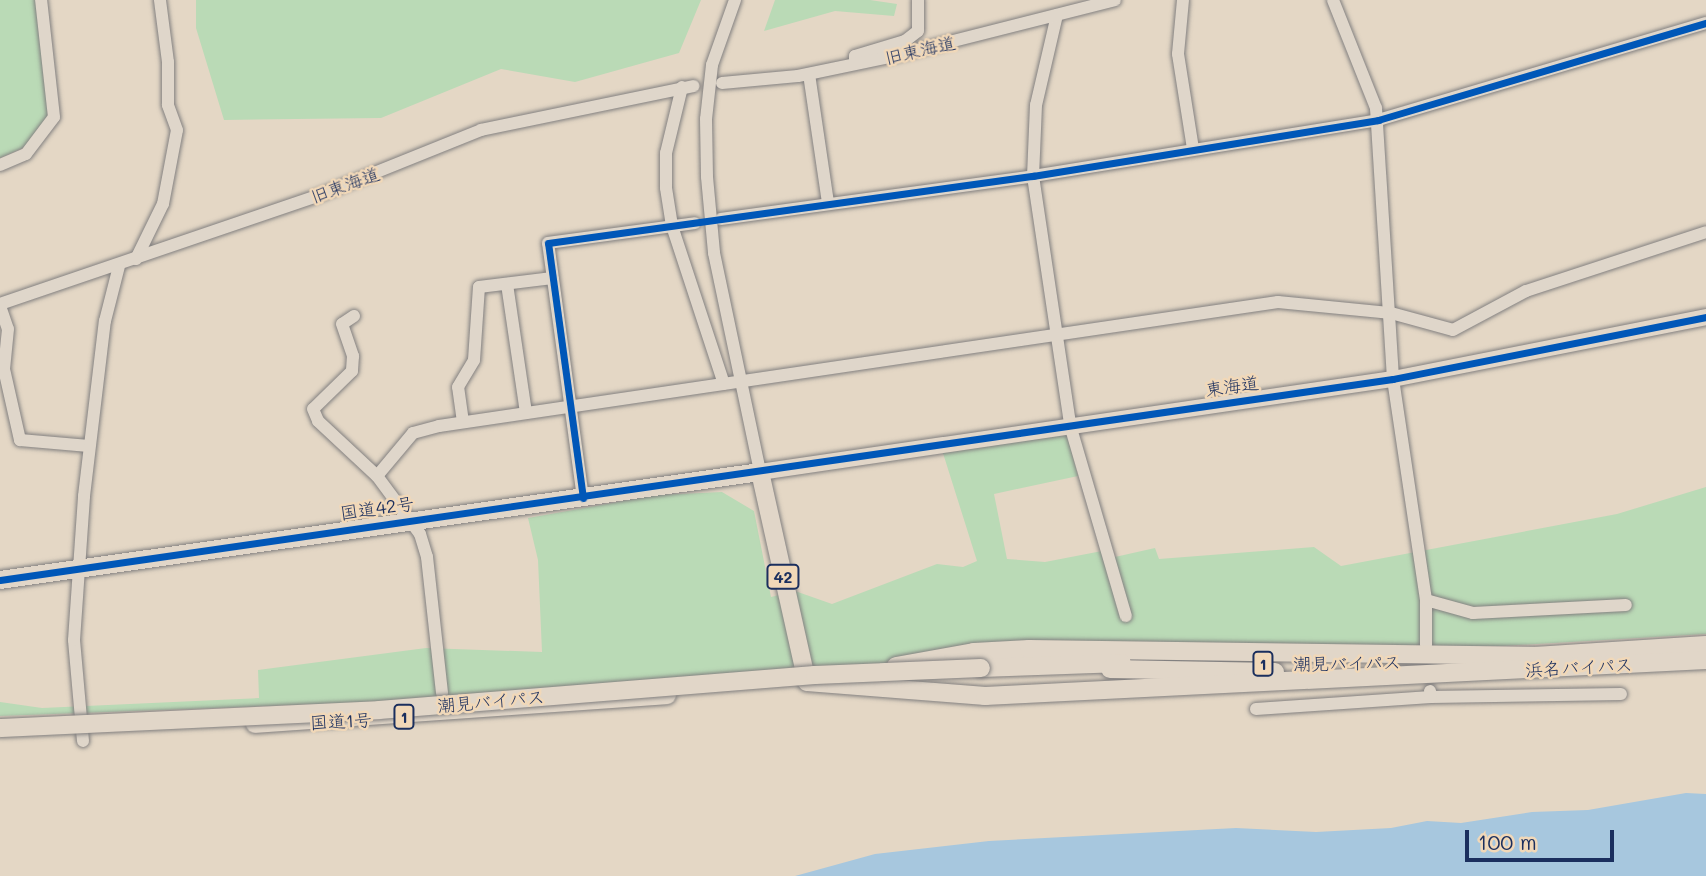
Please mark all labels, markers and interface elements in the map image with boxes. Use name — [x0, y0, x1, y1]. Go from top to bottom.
street label: 旧東海道 — [882, 31, 958, 69]
street label: 旧東海道 — [307, 163, 383, 207]
street label: 東海道 — [1204, 372, 1260, 400]
street label: 国道42号 — [339, 492, 415, 524]
road number: 42 — [766, 564, 800, 590]
street label: 潮見バイパス — [1293, 651, 1401, 675]
road number: 1 — [1251, 652, 1275, 677]
street label: 浜名バイパス — [1525, 653, 1633, 681]
street label: 潮見バイパス — [436, 686, 546, 716]
road number: 1 — [392, 704, 416, 730]
street label: 国道1号 — [309, 709, 373, 733]
scale bar — [1468, 816, 1617, 860]
text: 100 m — [1478, 828, 1537, 855]

